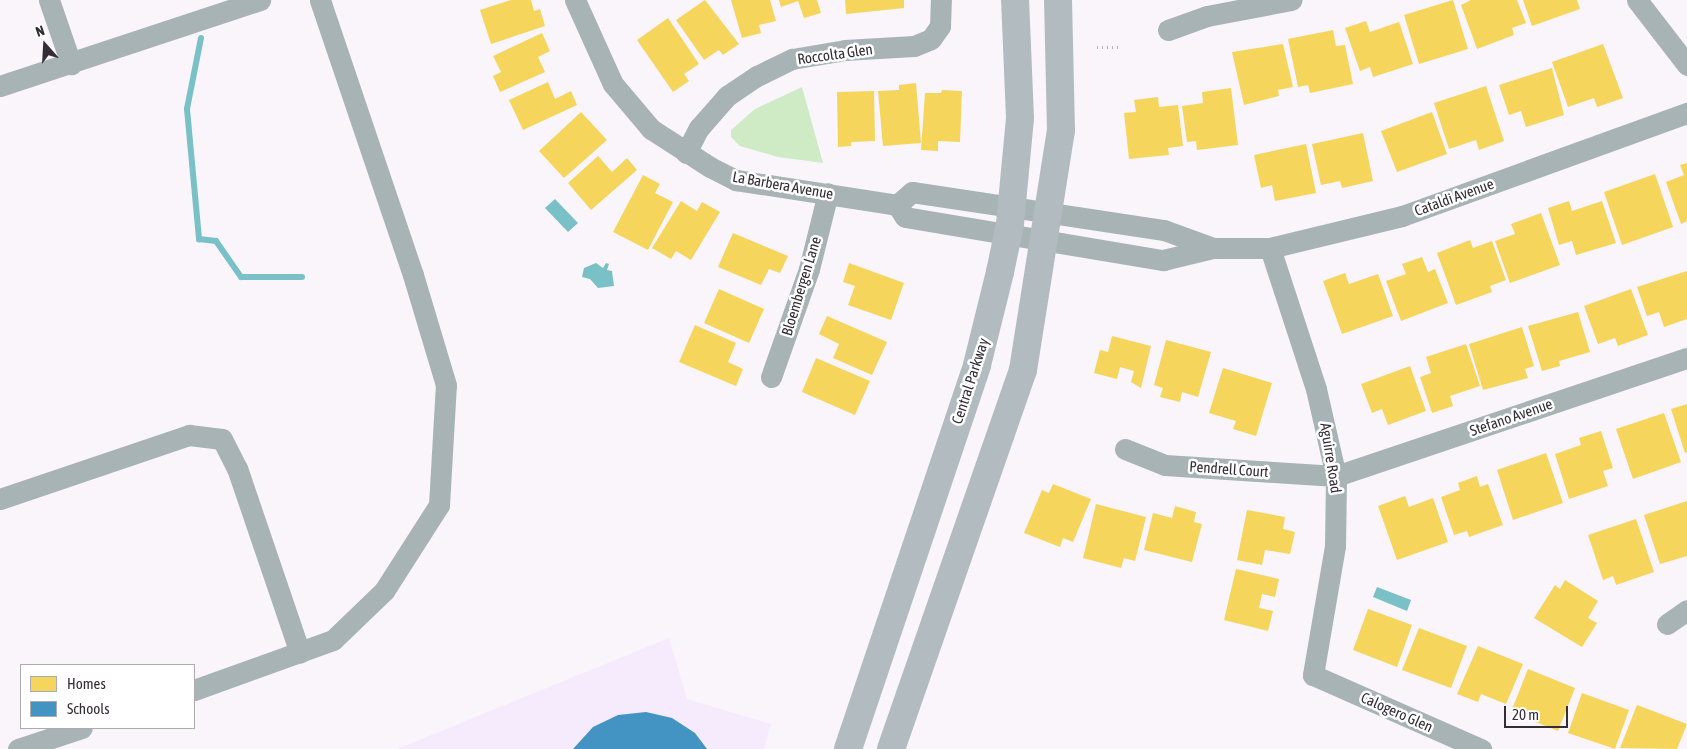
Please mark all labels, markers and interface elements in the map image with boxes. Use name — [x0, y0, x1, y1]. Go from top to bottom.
north arrow — [20, 20, 70, 70]
text: N — [34, 22, 47, 40]
street label: Roccolta Glen — [796, 40, 874, 68]
street label: La Barbera Avenue — [731, 167, 835, 203]
street label: Cataldi Avenue — [1412, 174, 1496, 220]
street label: Bloembergen Lane — [777, 234, 825, 338]
street label: Central Parkway — [948, 336, 992, 426]
street label: Stefano Avenue — [1467, 394, 1555, 440]
street label: Aguirre Road — [1317, 422, 1345, 494]
street label: Pendrell Court — [1189, 457, 1269, 481]
legend — [20, 664, 195, 729]
text: Homes — [67, 675, 106, 692]
street label: Calogero Glen — [1358, 688, 1436, 736]
scale bar — [1507, 696, 1571, 728]
text: Schools — [67, 700, 110, 717]
text: 20 m — [1512, 706, 1539, 723]

